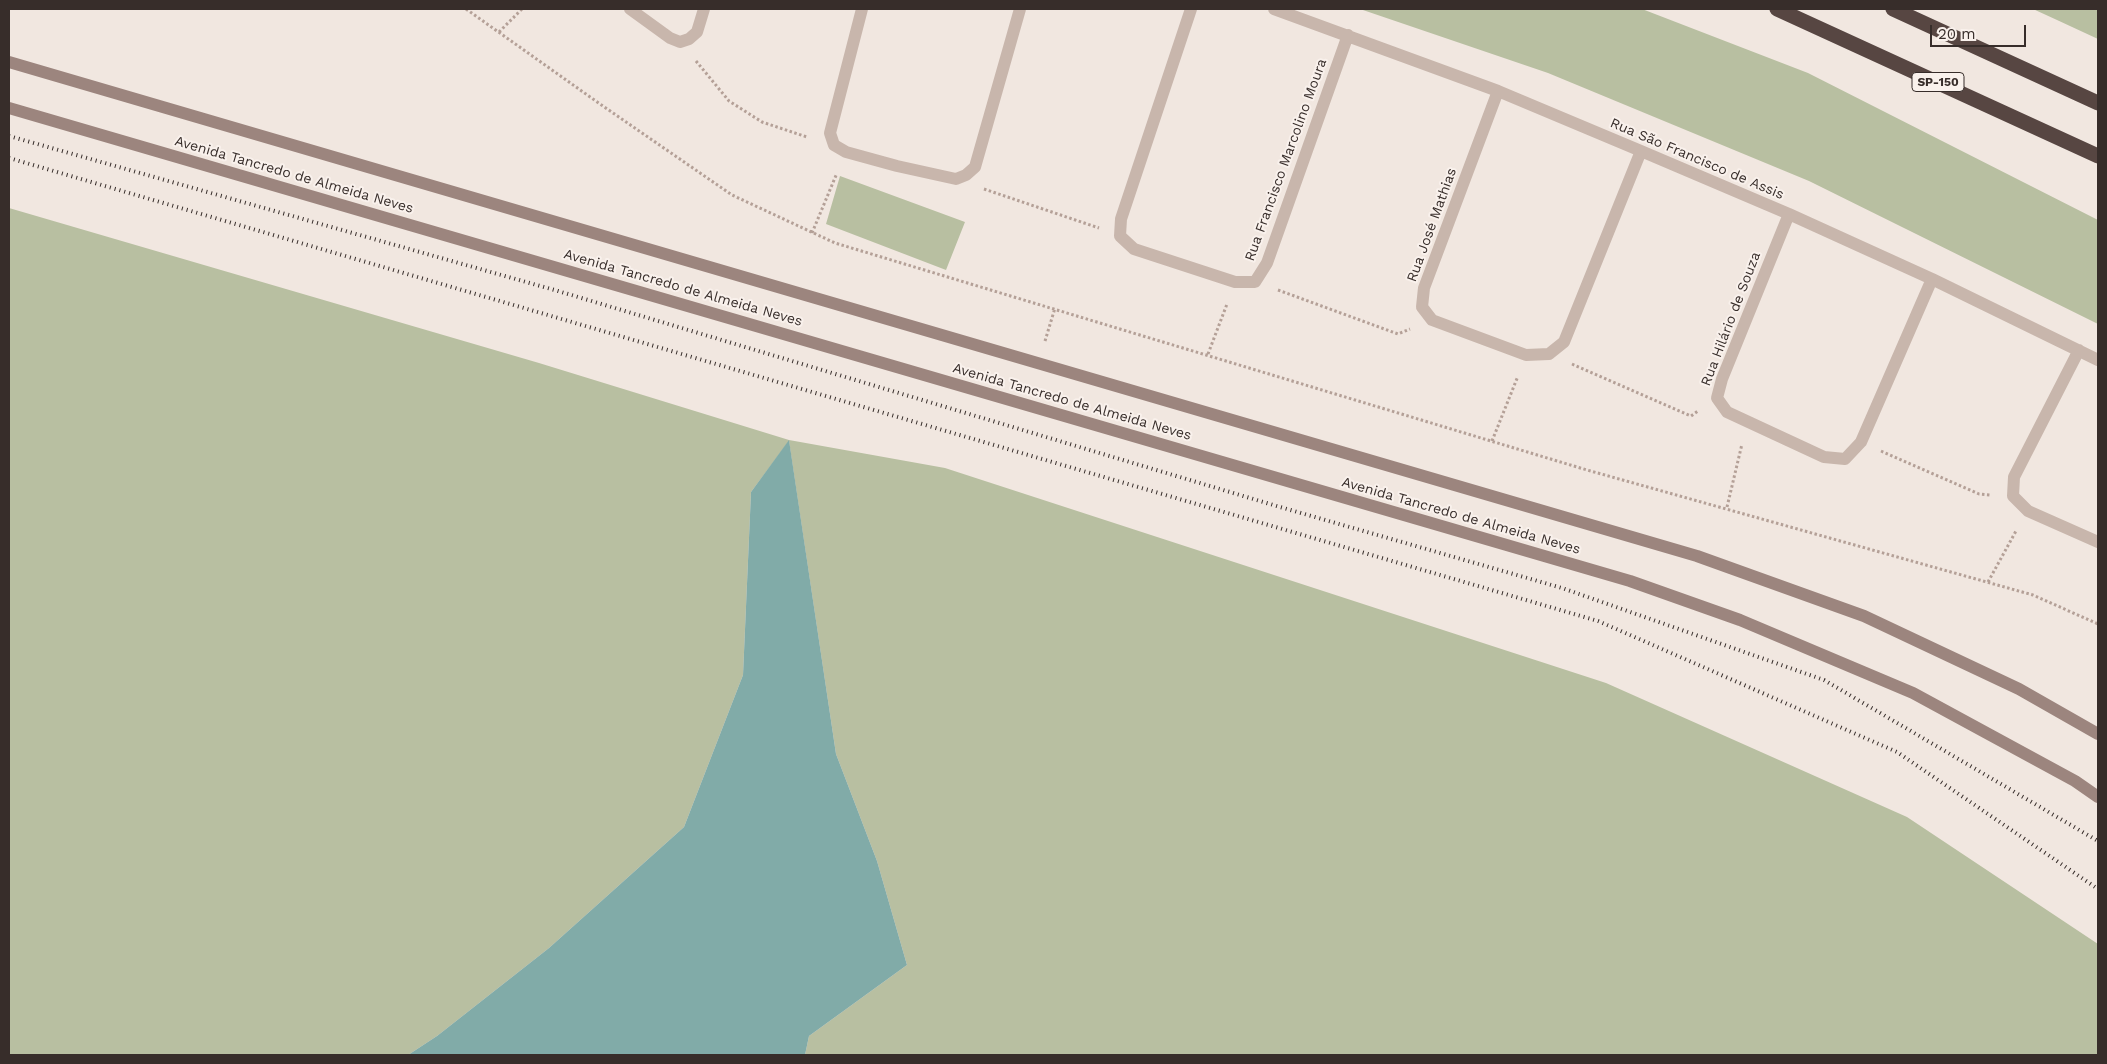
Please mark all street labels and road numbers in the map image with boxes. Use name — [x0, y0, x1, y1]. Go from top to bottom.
street label: Rua Francisco Marcolino Moura — [1241, 56, 1331, 264]
road number: SP-150 — [1912, 72, 1964, 91]
street label: Rua São Francisco de Assis — [1608, 115, 1786, 203]
street label: Avenida Tancredo de Almeida Neves — [173, 133, 415, 217]
street label: Rua José Mathias — [1404, 166, 1460, 284]
street label: Avenida Tancredo de Almeida Neves — [562, 246, 804, 330]
street label: Rua Hilário de Souza — [1698, 250, 1764, 388]
street label: Avenida Tancredo de Almeida Neves — [951, 360, 1193, 444]
street label: Avenida Tancredo de Almeida Neves — [1340, 474, 1582, 558]

